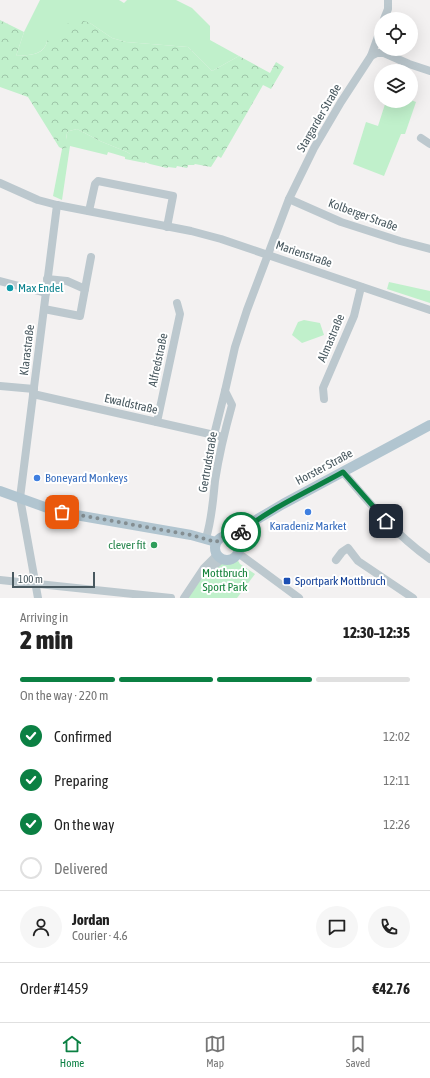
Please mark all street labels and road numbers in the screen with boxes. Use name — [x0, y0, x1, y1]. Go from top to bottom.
street label: Stargarder Straße — [294, 82, 344, 154]
street label: Kolberger Straße — [326, 196, 400, 234]
street label: Marienstraße — [274, 238, 334, 270]
street label: Almastraße — [315, 312, 347, 364]
street label: Klarastraße — [17, 324, 37, 376]
street label: Alfredstraße — [145, 332, 171, 388]
street label: Ewaldstraße — [103, 391, 159, 417]
street label: Gertrudstraße — [196, 431, 220, 493]
street label: Horster Straße — [293, 446, 355, 488]

